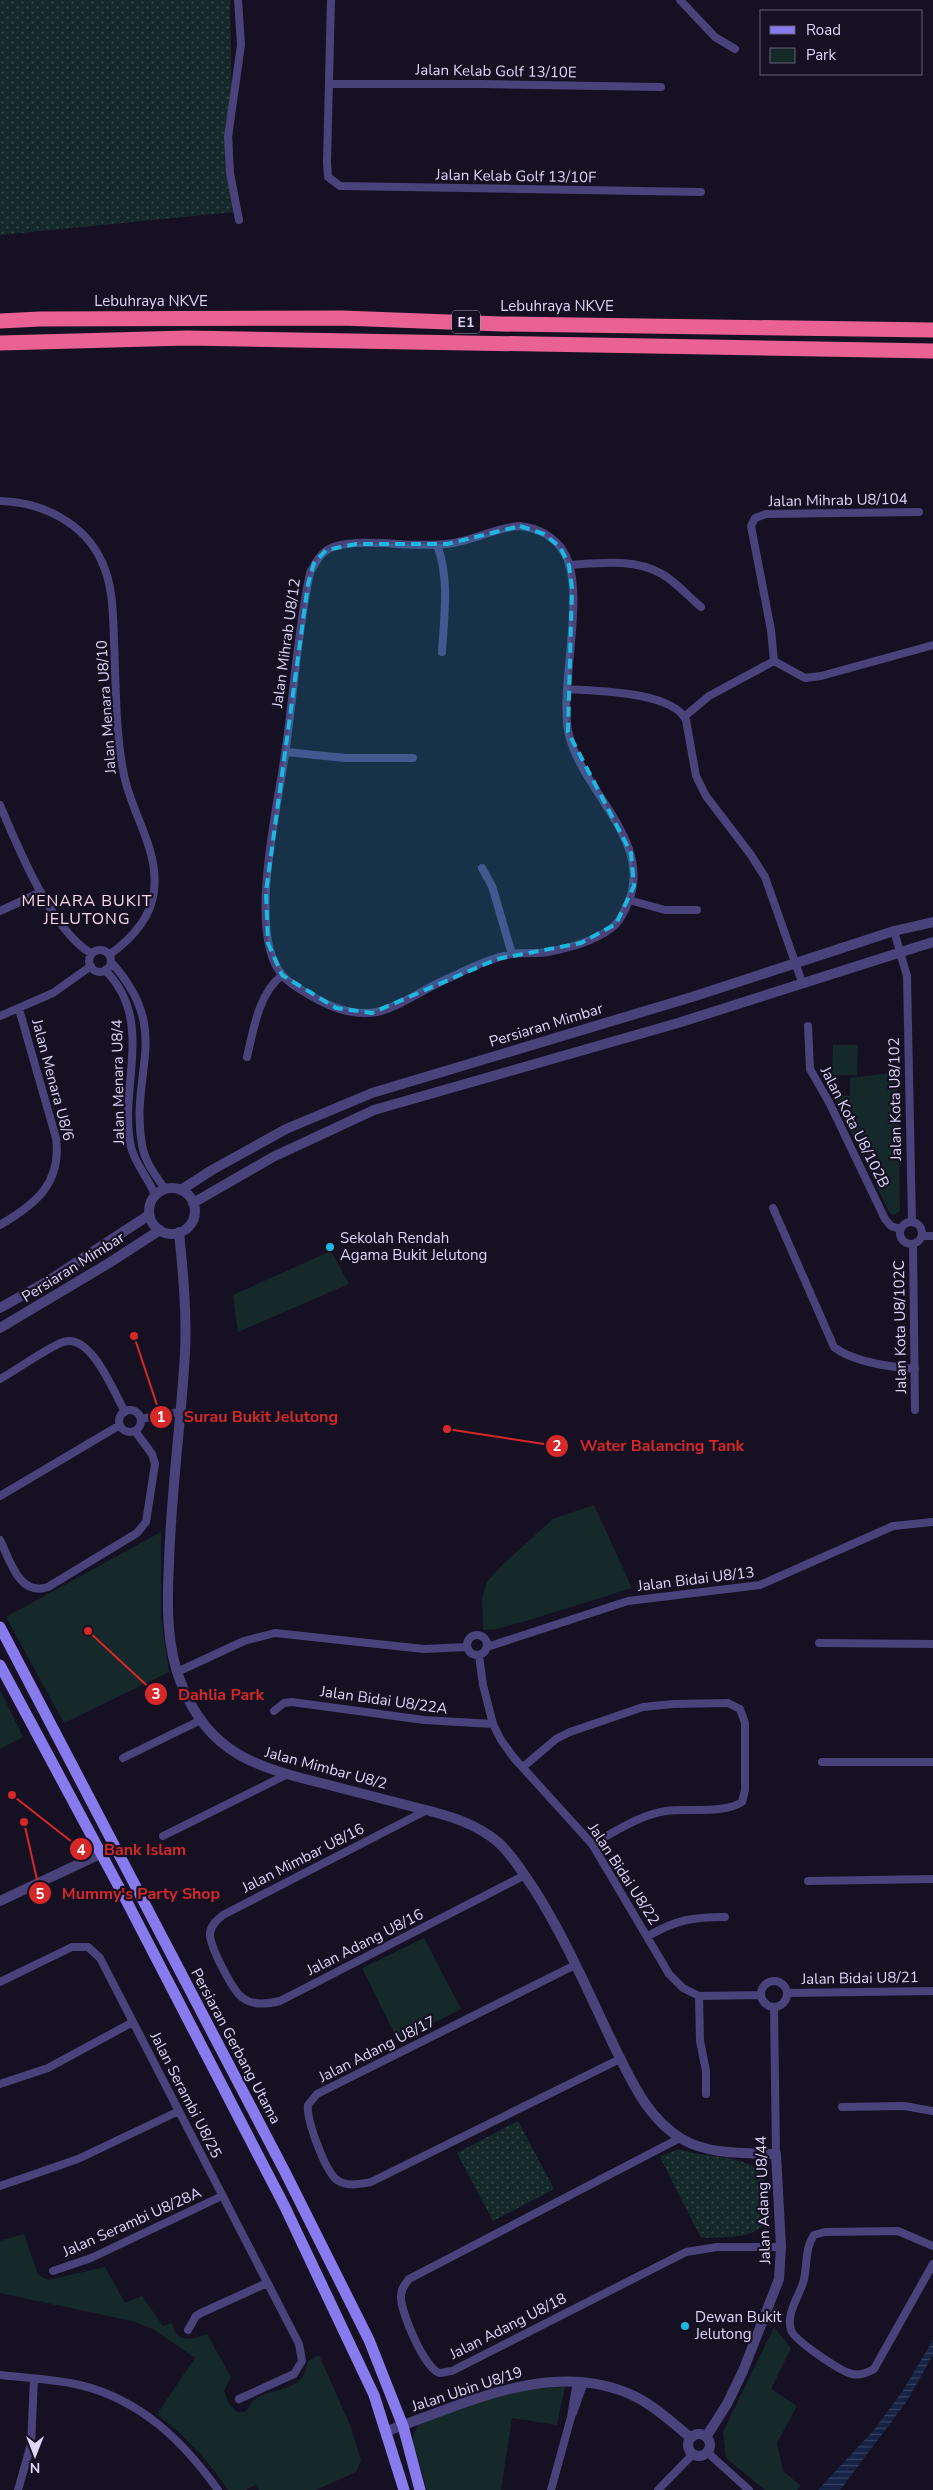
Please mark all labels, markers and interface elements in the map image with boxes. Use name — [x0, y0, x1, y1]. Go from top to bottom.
legend — [760, 10, 923, 75]
text: Road — [806, 20, 841, 40]
text: Park — [806, 45, 836, 65]
street label: Jalan Kelab Golf 13/10E — [414, 60, 577, 82]
street label: Jalan Kelab Golf 13/10F — [435, 165, 596, 187]
street label: Lebuhraya NKVE — [94, 291, 208, 311]
street label: Lebuhraya NKVE — [500, 296, 614, 316]
road number: E1 — [452, 311, 480, 334]
street label: Jalan Mihrab U8/104 — [767, 489, 908, 511]
street label: Jalan Mihrab U8/12 — [267, 577, 305, 710]
street label: Jalan Menara U8/10 — [91, 639, 121, 776]
district label: MENARA BUKIT JELUTONG — [21, 890, 153, 930]
street label: Persiaran Mimbar — [487, 998, 606, 1052]
street label: Jalan Menara U8/6 — [27, 1016, 79, 1143]
street label: Jalan Menara U8/4 — [107, 1019, 129, 1146]
street label: Jalan Kota U8/102 — [884, 1037, 906, 1162]
street label: Jalan Kota U8/102B — [815, 1062, 894, 1191]
street label: Persiaran Mimbar — [18, 1227, 129, 1307]
place label: Sekolah Rendah Agama Bukit Jelutong — [340, 1228, 487, 1265]
marker: Sekolah Rendah Agama Bukit Jelutong — [324, 1241, 336, 1253]
street label: Jalan Kota U8/102C — [889, 1260, 911, 1395]
callout: Surau Bukit Jelutong — [149, 1401, 348, 1432]
text: Surau Bukit Jelutong — [184, 1406, 338, 1428]
text: 1 — [156, 1407, 166, 1427]
callout: Water Balancing Tank — [545, 1430, 754, 1461]
text: Water Balancing Tank — [580, 1435, 745, 1457]
text: 2 — [552, 1436, 562, 1456]
street label: Jalan Bidai U8/13 — [636, 1562, 755, 1596]
callout: Dahlia Park — [143, 1678, 274, 1709]
street label: Jalan Bidai U8/22A — [318, 1681, 449, 1719]
text: 3 — [151, 1684, 161, 1704]
text: Dahlia Park — [178, 1684, 265, 1706]
street label: Jalan Mimbar U8/2 — [262, 1742, 389, 1794]
street label: Jalan Mimbar U8/16 — [238, 1818, 368, 1898]
street label: Jalan Bidai U8/22 — [583, 1818, 664, 1929]
callout: Bank Islam — [69, 1834, 196, 1865]
text: Bank Islam — [104, 1839, 186, 1861]
text: 4 — [76, 1840, 86, 1860]
callout: Mummy's Party Shop — [27, 1878, 230, 1909]
text: Mummy's Party Shop — [62, 1883, 220, 1905]
text: 5 — [35, 1884, 45, 1904]
street label: Jalan Adang U8/16 — [302, 1904, 427, 1981]
street label: Persiaran Gerbang Utama — [186, 1965, 286, 2127]
street label: Jalan Bidai U8/21 — [800, 1967, 919, 1989]
street label: Jalan Adang U8/17 — [314, 2011, 439, 2088]
street label: Jalan Serambi U8/25 — [145, 2028, 226, 2162]
street label: Jalan Adang U8/44 — [751, 2135, 775, 2266]
street label: Jalan Serambi U8/28A — [58, 2182, 205, 2262]
street label: Jalan Adang U8/18 — [445, 2288, 570, 2365]
place label: Dewan Bukit Jelutong — [694, 2307, 782, 2344]
marker: Dewan Bukit Jelutong — [679, 2320, 691, 2332]
street label: Jalan Ubin U8/19 — [408, 2362, 525, 2417]
north arrow — [10, 2430, 60, 2480]
text: N — [30, 2458, 40, 2477]

